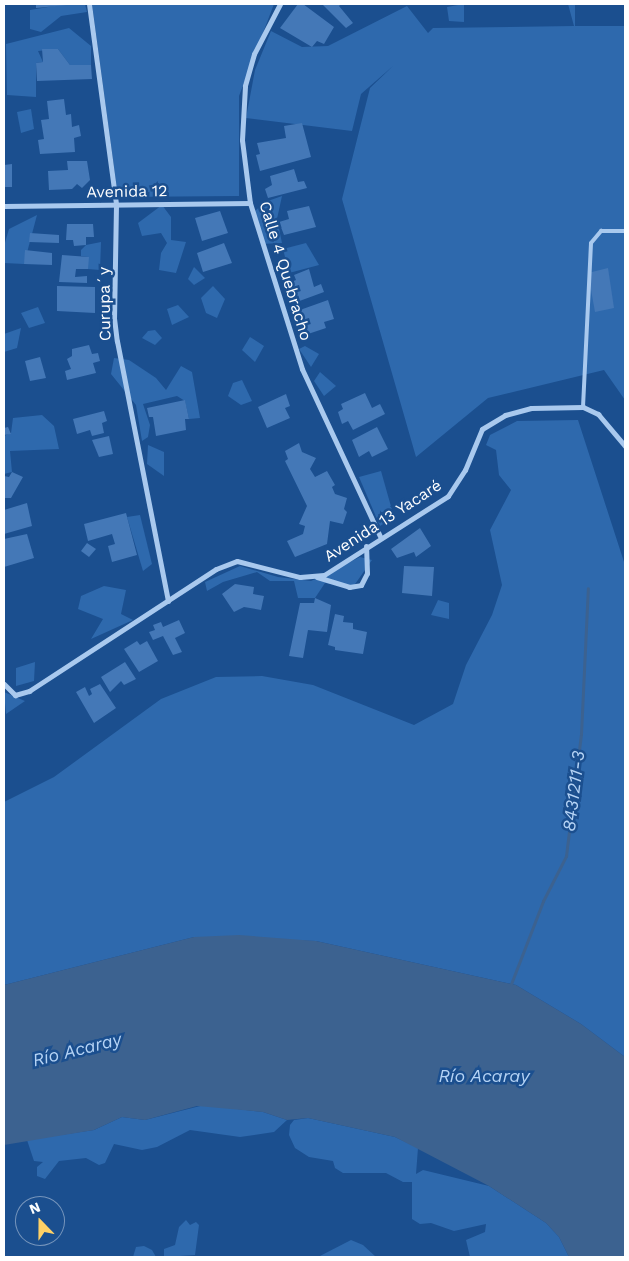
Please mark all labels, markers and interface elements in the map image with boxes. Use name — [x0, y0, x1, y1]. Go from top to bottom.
street label: Avenida 12 — [86, 182, 168, 202]
street label: Calle 4 Quebracho — [255, 199, 315, 343]
street label: Curupa´y — [95, 267, 115, 341]
street label: Avenida 13 Yacaré — [320, 475, 446, 567]
water label: 8431211-3 — [558, 749, 590, 833]
water label: Río Acaray — [30, 1028, 124, 1072]
water label: Río Acaray — [438, 1065, 530, 1087]
north arrow — [15, 1196, 65, 1246]
text: N — [27, 1199, 43, 1217]

